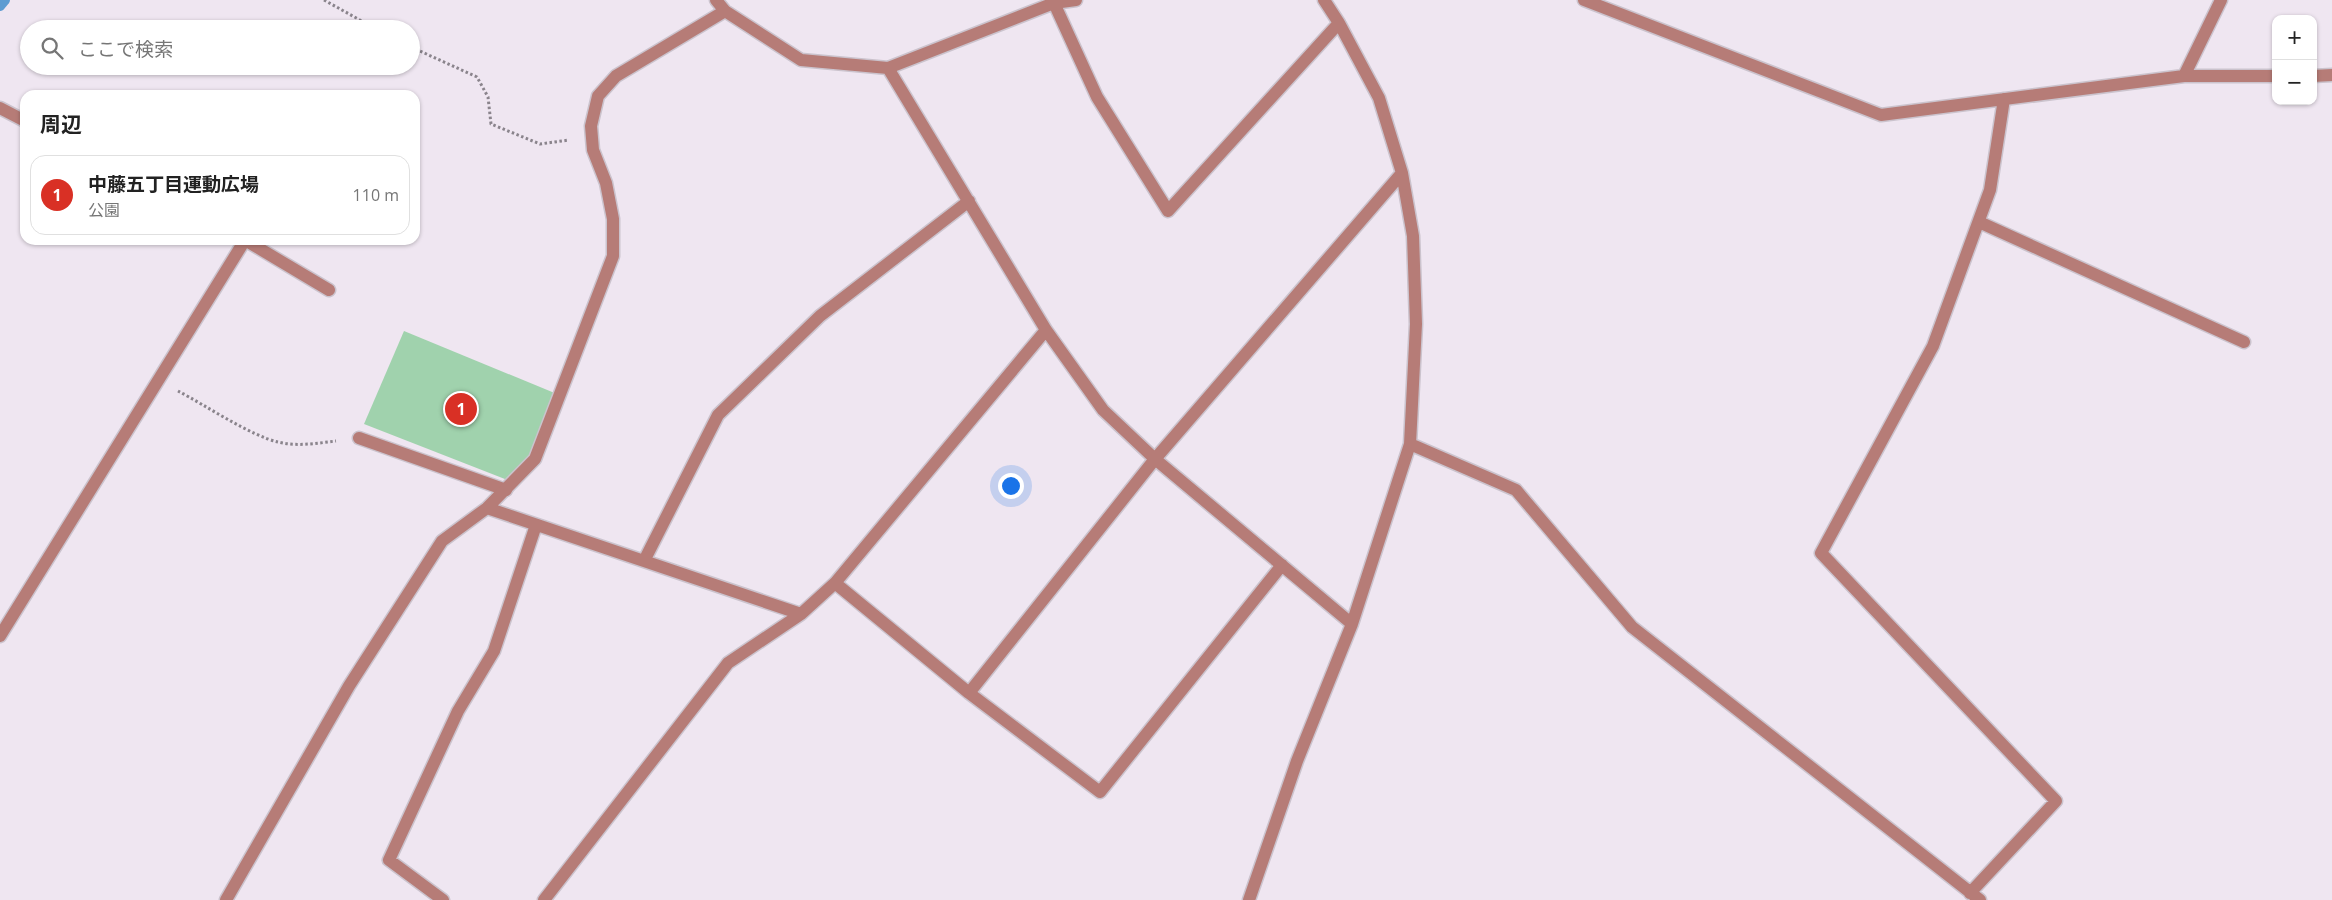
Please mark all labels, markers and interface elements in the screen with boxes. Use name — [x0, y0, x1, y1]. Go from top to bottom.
map controls — [2272, 15, 2317, 105]
button: + — [2272, 15, 2317, 60]
search box — [20, 20, 420, 75]
icon: search — [38, 34, 66, 62]
text: ここで検索 — [78, 36, 173, 62]
button: − — [2272, 60, 2317, 105]
text: 周辺 — [40, 110, 82, 138]
text: 中藤五丁目運動広場 — [88, 171, 259, 197]
text: 1 — [52, 184, 62, 206]
text: 110 m — [353, 184, 399, 206]
text: 公園 — [88, 199, 120, 221]
pin: 1 — [445, 390, 477, 428]
your location — [998, 473, 1024, 499]

